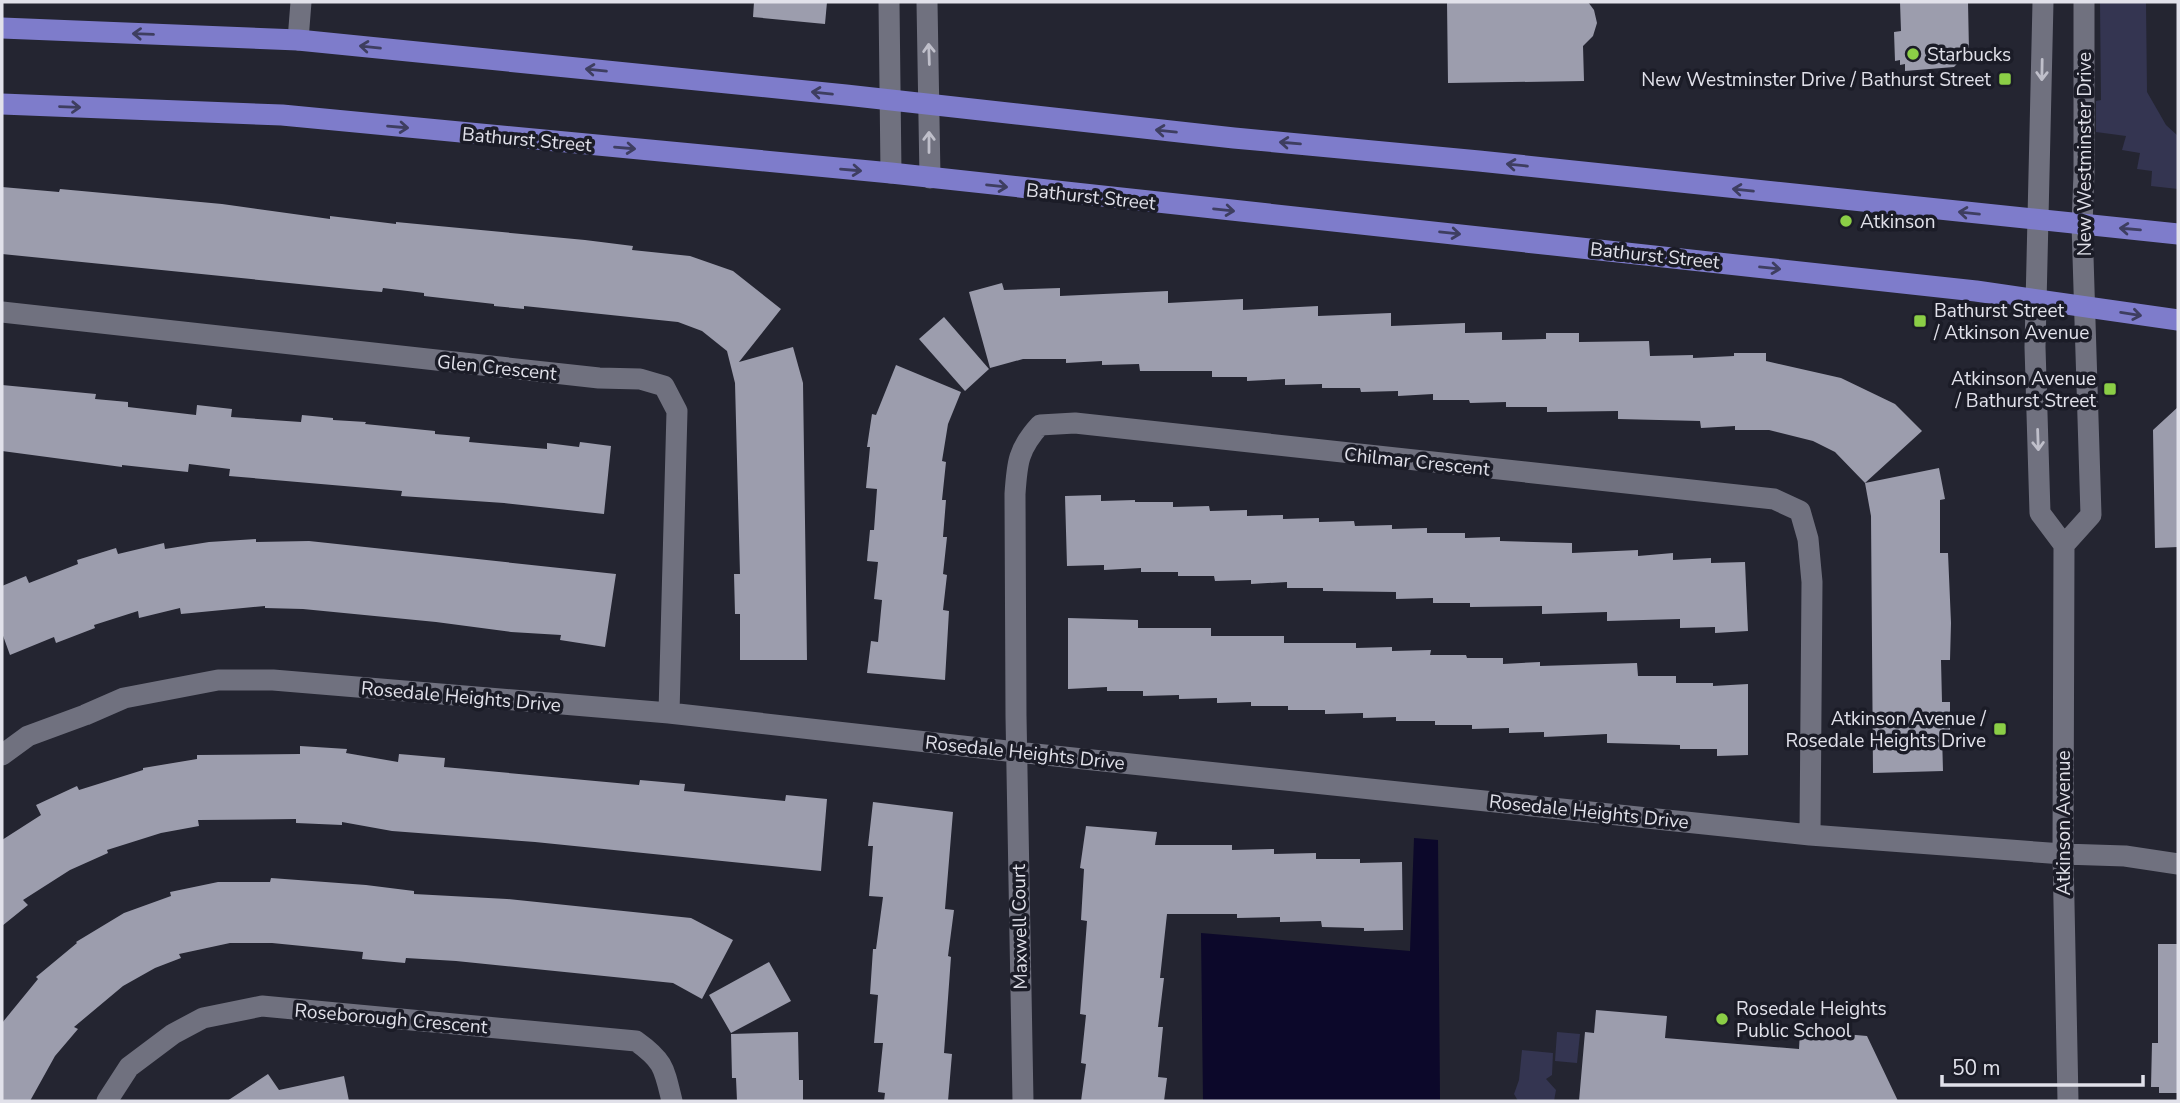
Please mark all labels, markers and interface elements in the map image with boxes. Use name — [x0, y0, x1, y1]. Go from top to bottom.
one-way arrow — [131, 27, 154, 40]
one-way arrow — [359, 40, 381, 53]
place label: Starbucks — [1927, 42, 2011, 68]
one-way arrow — [922, 43, 935, 66]
marker: Starbucks — [1905, 46, 1921, 62]
street label: New Westminster Drive — [2072, 52, 2098, 256]
one-way arrow — [2035, 58, 2048, 81]
one-way arrow — [585, 63, 608, 76]
place label: New Westminster Drive / Bathurst Street — [1641, 67, 1991, 93]
marker: New Westminster Drive / Bathurst Street — [1997, 71, 2013, 87]
one-way arrow — [812, 86, 834, 99]
one-way arrow — [58, 100, 81, 113]
one-way arrow — [387, 120, 409, 133]
street label: Bathurst Street — [461, 121, 593, 159]
one-way arrow — [1155, 124, 1178, 137]
one-way arrow — [922, 131, 936, 154]
one-way arrow — [1279, 136, 1302, 149]
one-way arrow — [613, 142, 636, 155]
one-way arrow — [1506, 159, 1529, 172]
one-way arrow — [840, 164, 862, 177]
street label: Bathurst Street — [1025, 177, 1157, 217]
one-way arrow — [986, 179, 1008, 192]
one-way arrow — [1732, 183, 1755, 196]
one-way arrow — [1212, 203, 1234, 216]
one-way arrow — [1958, 206, 1981, 219]
place label: Atkinson — [1860, 209, 1935, 235]
marker: Atkinson — [1838, 213, 1854, 229]
one-way arrow — [2119, 222, 2142, 235]
one-way arrow — [1438, 227, 1461, 240]
street label: Bathurst Street — [1589, 236, 1721, 276]
one-way arrow — [1758, 262, 1780, 275]
place label: Bathurst Street / Atkinson Avenue — [1933, 298, 2089, 346]
one-way arrow — [2119, 308, 2142, 321]
marker: Bathurst Street / Atkinson Avenue — [1912, 313, 1928, 329]
street label: Glen Crescent — [436, 349, 558, 387]
place label: Atkinson Avenue / Bathurst Street — [1951, 366, 2096, 414]
marker: Atkinson Avenue / Bathurst Street — [2102, 381, 2118, 397]
one-way arrow — [2031, 428, 2044, 451]
street label: Chilmar Crescent — [1343, 441, 1491, 483]
street label: Rosedale Heights Drive — [360, 675, 562, 719]
place label: Atkinson Avenue / Rosedale Heights Drive — [1785, 706, 1987, 754]
marker: Atkinson Avenue / Rosedale Heights Drive — [1992, 721, 2008, 737]
street label: Rosedale Heights Drive — [924, 730, 1126, 776]
street label: Atkinson Avenue — [2051, 750, 2077, 896]
street label: Rosedale Heights Drive — [1488, 789, 1690, 835]
street label: Maxwell Court — [1006, 864, 1034, 990]
place label: Rosedale Heights Public School — [1736, 996, 1887, 1044]
street label: Roseborough Crescent — [293, 998, 489, 1040]
marker: Rosedale Heights Public School — [1714, 1011, 1730, 1027]
scale bar — [1942, 1044, 2143, 1088]
text: 50 m — [1952, 1054, 2001, 1082]

